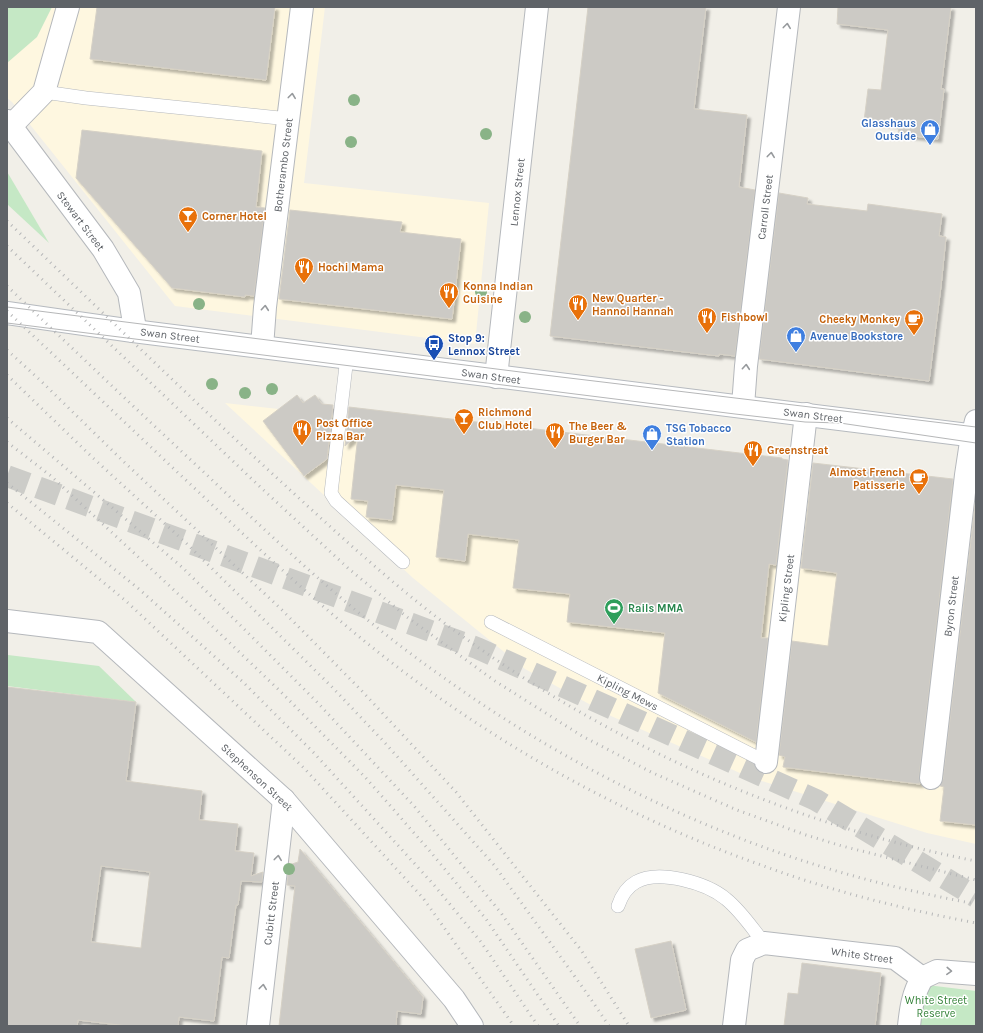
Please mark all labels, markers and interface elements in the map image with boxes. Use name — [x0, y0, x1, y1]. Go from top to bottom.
one-way arrow — [782, 23, 791, 29]
one-way arrow — [287, 93, 296, 99]
street label: Botherambo Street — [271, 117, 296, 213]
place label: Glasshaus Outside — [861, 117, 916, 143]
shop icon: Glasshaus Outside — [919, 118, 941, 146]
one-way arrow — [766, 152, 775, 158]
street label: Lennox Street — [507, 157, 528, 227]
street label: Carroll Street — [755, 174, 776, 240]
street label: Stewart Street — [54, 189, 107, 254]
bar icon: Corner Hotel — [177, 205, 199, 233]
place label: Corner Hotel — [202, 210, 267, 223]
restaurant icon: Hochi Mama — [293, 256, 315, 284]
place label: Hochi Mama — [318, 261, 384, 274]
place label: Konna Indian Cuisine — [463, 280, 533, 306]
restaurant icon: Konna Indian Cuisine — [438, 281, 460, 309]
place label: New Quarter - Hannoi Hannah — [592, 292, 674, 318]
restaurant icon: New Quarter - Hannoi Hannah — [567, 293, 589, 321]
one-way arrow — [260, 305, 269, 311]
restaurant icon: Fishbowl — [696, 306, 718, 334]
cafe icon: Cheeky Monkey — [903, 308, 925, 336]
place label: Fishbowl — [721, 311, 768, 324]
place label: Cheeky Monkey — [819, 313, 900, 326]
street label: Swan Street — [139, 325, 201, 346]
shop icon: Avenue Bookstore — [785, 325, 807, 353]
place label: Avenue Bookstore — [810, 330, 903, 343]
place label: Stop 9: Lennox Street — [448, 332, 520, 358]
bus stop icon: Stop 9: Lennox Street — [423, 333, 445, 361]
one-way arrow — [741, 364, 750, 370]
street label: Swan Street — [460, 366, 522, 387]
street label: Swan Street — [782, 405, 844, 426]
place label: Richmond Club Hotel — [478, 406, 532, 432]
bar icon: Richmond Club Hotel — [453, 407, 475, 435]
place label: Post Office Pizza Bar — [316, 417, 373, 443]
restaurant icon: Post Office Pizza Bar — [291, 418, 313, 446]
place label: The Beer & Burger Bar — [569, 420, 627, 446]
restaurant icon: The Beer & Burger Bar — [544, 421, 566, 449]
place label: TSG Tobacco Station — [666, 422, 731, 448]
shop icon: TSG Tobacco Station — [641, 423, 663, 451]
restaurant icon: Greenstreat — [742, 439, 764, 467]
place label: Greenstreat — [767, 444, 829, 457]
place label: Almost French Patisserie — [829, 466, 905, 492]
cafe icon: Almost French Patisserie — [908, 467, 930, 495]
street label: Kipling Street — [776, 553, 797, 623]
street label: Byron Street — [941, 575, 962, 637]
sports icon: Rails MMA — [603, 597, 625, 625]
place label: Rails MMA — [628, 602, 683, 615]
street label: Kipling Mews — [595, 671, 661, 714]
street label: Stephenson Street — [218, 741, 295, 814]
one-way arrow — [273, 855, 282, 861]
street label: Cubitt Street — [261, 880, 282, 946]
street label: White Street — [830, 945, 894, 966]
one-way arrow — [946, 967, 952, 976]
one-way arrow — [258, 984, 267, 990]
park label: White Street Reserve — [905, 994, 967, 1020]

